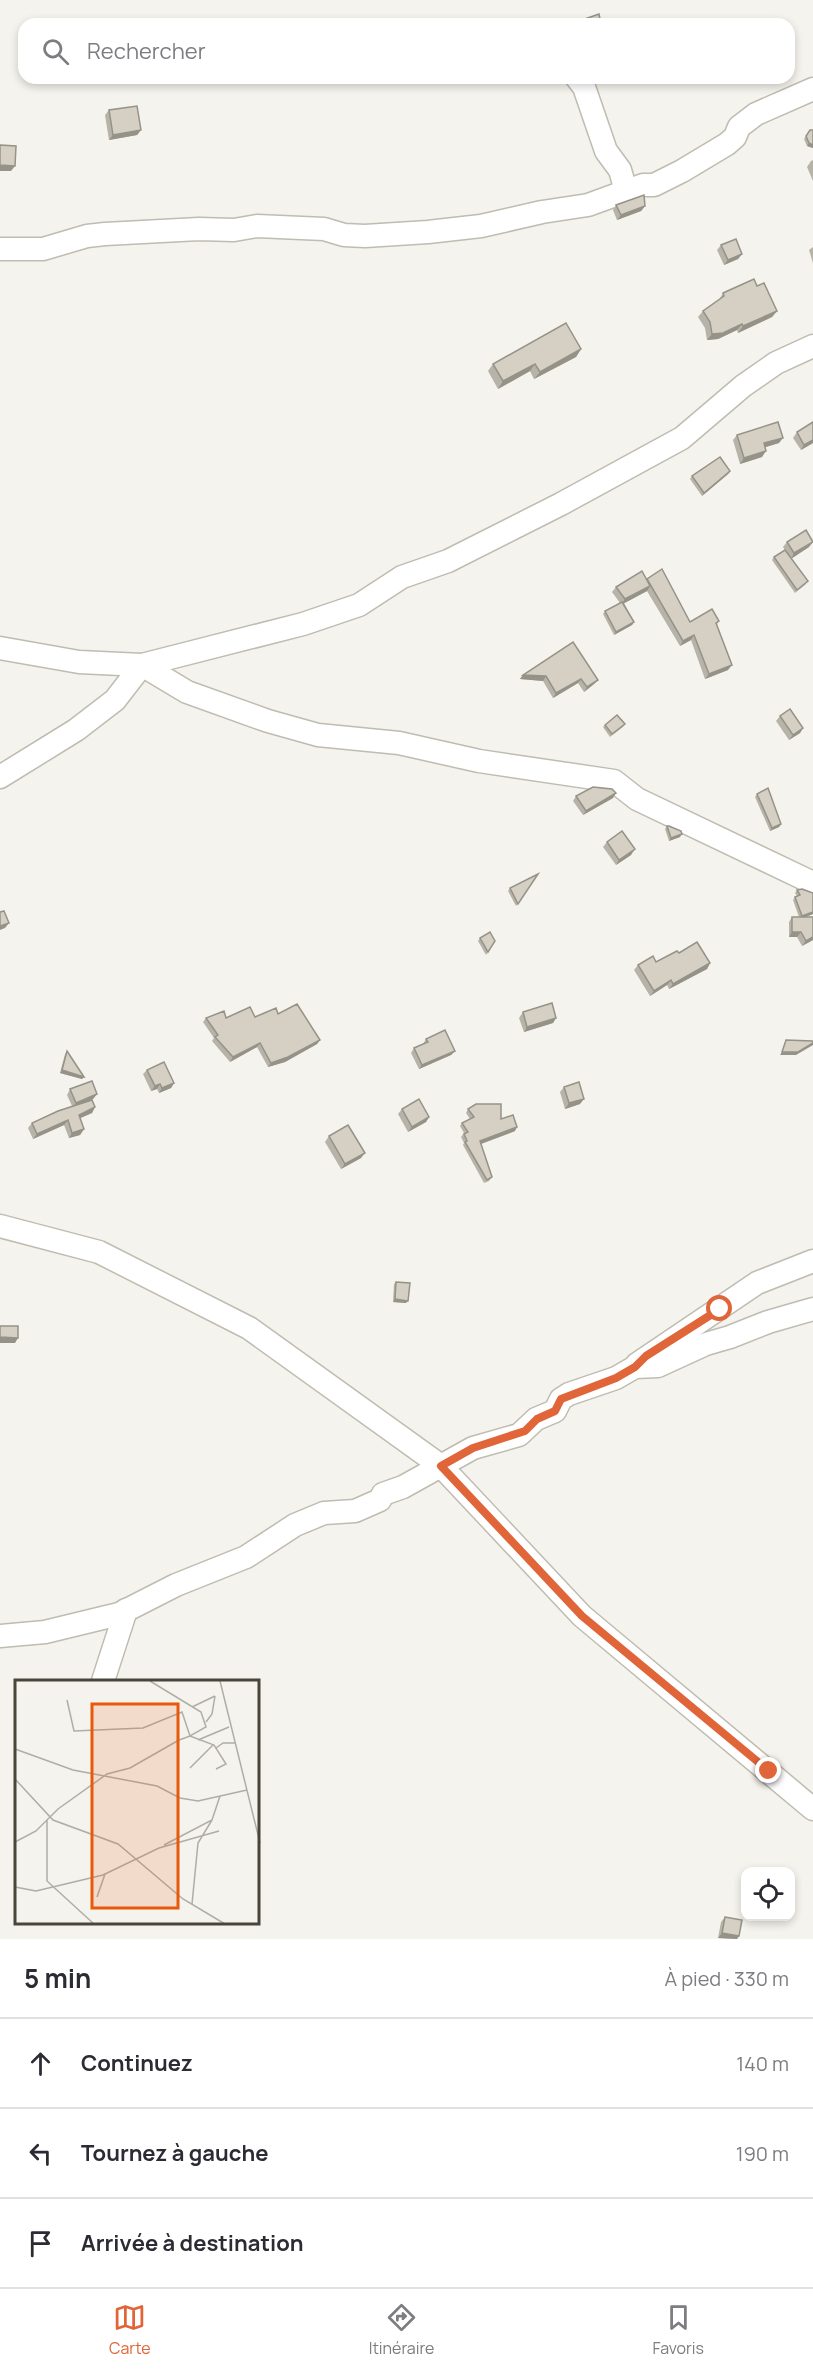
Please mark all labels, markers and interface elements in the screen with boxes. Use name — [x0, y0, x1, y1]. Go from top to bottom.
search box — [18, 18, 795, 84]
icon: search — [39, 35, 72, 68]
text: Rechercher — [87, 36, 206, 66]
route start — [706, 1295, 732, 1321]
inset map — [15, 1680, 260, 1924]
route end — [755, 1757, 781, 1783]
map controls — [741, 1867, 795, 1921]
button: locate — [741, 1867, 795, 1921]
text: 5 min — [24, 1960, 91, 1996]
text: À pied · 330 m — [664, 1965, 789, 1992]
icon: ahead — [24, 2047, 57, 2080]
text: Continuez — [81, 2048, 193, 2078]
text: 140 m — [736, 2050, 789, 2077]
icon: left — [24, 2137, 57, 2170]
text: Tournez à gauche — [81, 2138, 268, 2168]
text: 190 m — [736, 2140, 789, 2167]
icon: arrive — [24, 2227, 57, 2260]
text: Arrivée à destination — [81, 2228, 304, 2258]
tab: Carte — [109, 2301, 151, 2359]
tab: Itinéraire — [369, 2301, 434, 2359]
tab: Favoris — [652, 2301, 704, 2359]

